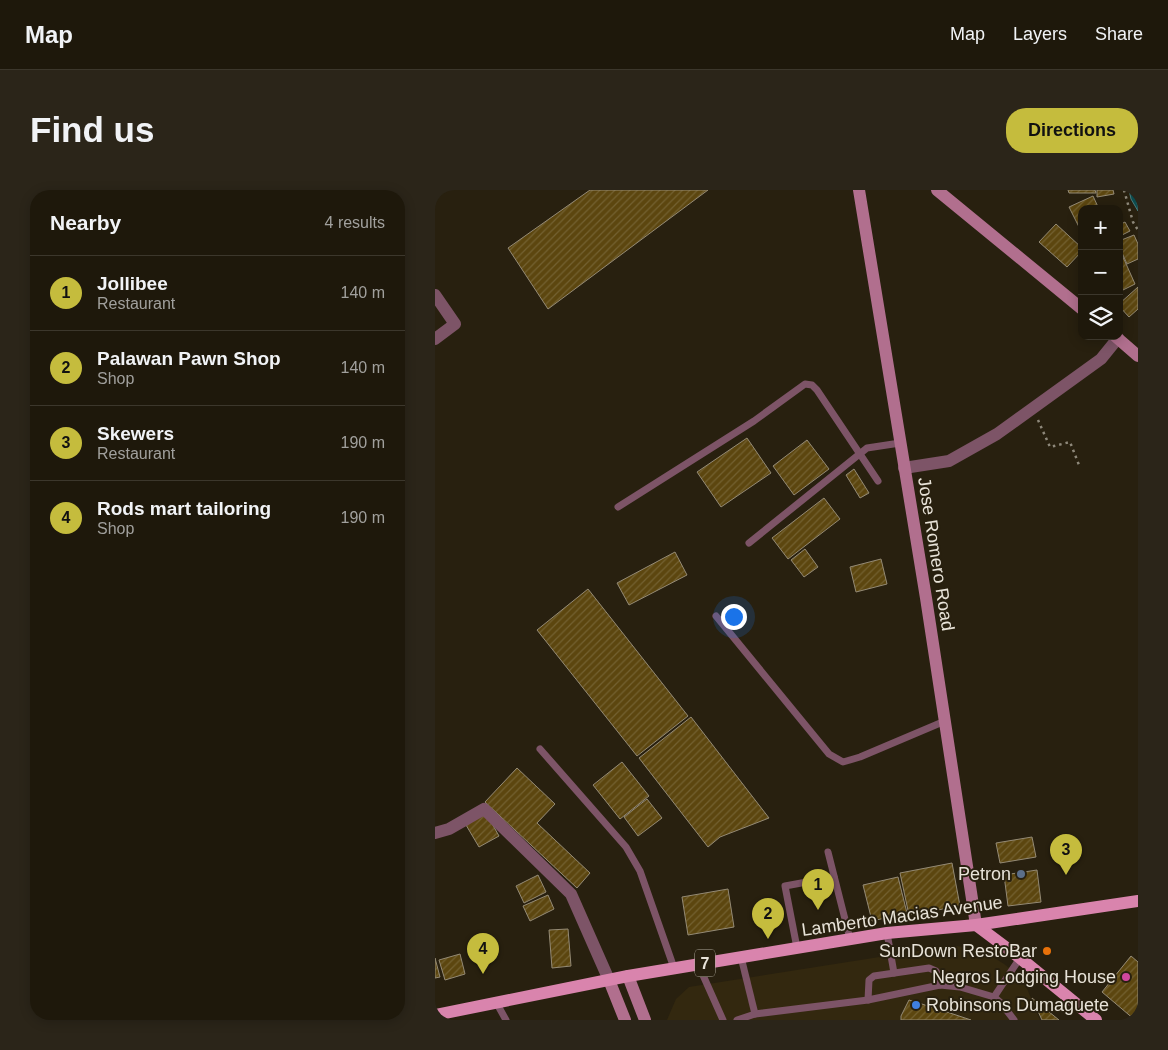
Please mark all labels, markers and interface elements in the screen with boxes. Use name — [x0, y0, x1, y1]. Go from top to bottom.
text: Map — [25, 21, 73, 48]
text: Map — [950, 24, 985, 44]
text: Layers — [1013, 24, 1067, 44]
text: Share — [1095, 24, 1143, 44]
button: Directions — [1006, 108, 1138, 153]
text: Find us — [30, 110, 154, 149]
map controls — [1078, 205, 1123, 340]
button: + — [1078, 205, 1123, 250]
text: Nearby — [50, 211, 121, 234]
text: 4 results — [325, 214, 385, 231]
button: − — [1078, 250, 1123, 295]
text: Jollibee — [97, 273, 168, 294]
text: 1 — [62, 284, 70, 301]
text: 140 m — [341, 284, 385, 301]
text: Restaurant — [97, 295, 175, 312]
button: layers — [1078, 295, 1123, 340]
text: Palawan Pawn Shop — [97, 348, 281, 369]
text: 2 — [62, 359, 70, 376]
text: 140 m — [341, 359, 385, 376]
text: Shop — [97, 370, 134, 387]
text: Skewers — [97, 423, 174, 444]
text: 3 — [62, 434, 70, 451]
text: 190 m — [341, 434, 385, 451]
text: Restaurant — [97, 445, 175, 462]
street label: Jose Romero Road — [914, 476, 958, 632]
text: Rods mart tailoring — [97, 498, 271, 519]
text: 4 — [62, 509, 70, 526]
text: 190 m — [341, 509, 385, 526]
text: Shop — [97, 520, 134, 537]
your location — [721, 604, 747, 630]
pin: 3 — [1050, 834, 1082, 875]
place label: Petron — [958, 864, 1011, 884]
marker: Petron — [1015, 868, 1027, 880]
pin: 1 — [802, 869, 834, 910]
street label: Lamberto Macias Avenue — [800, 892, 1004, 940]
pin: 2 — [752, 898, 784, 939]
pin: 4 — [467, 933, 499, 974]
place label: SunDown RestoBar — [879, 941, 1037, 961]
marker: SunDown RestoBar — [1041, 945, 1053, 957]
road number: 7 — [695, 950, 715, 976]
place label: Negros Lodging House — [932, 967, 1116, 987]
marker: Negros Lodging House — [1120, 971, 1132, 983]
place label: Robinsons Dumaguete — [926, 995, 1109, 1015]
marker: Robinsons Dumaguete — [910, 999, 922, 1011]

